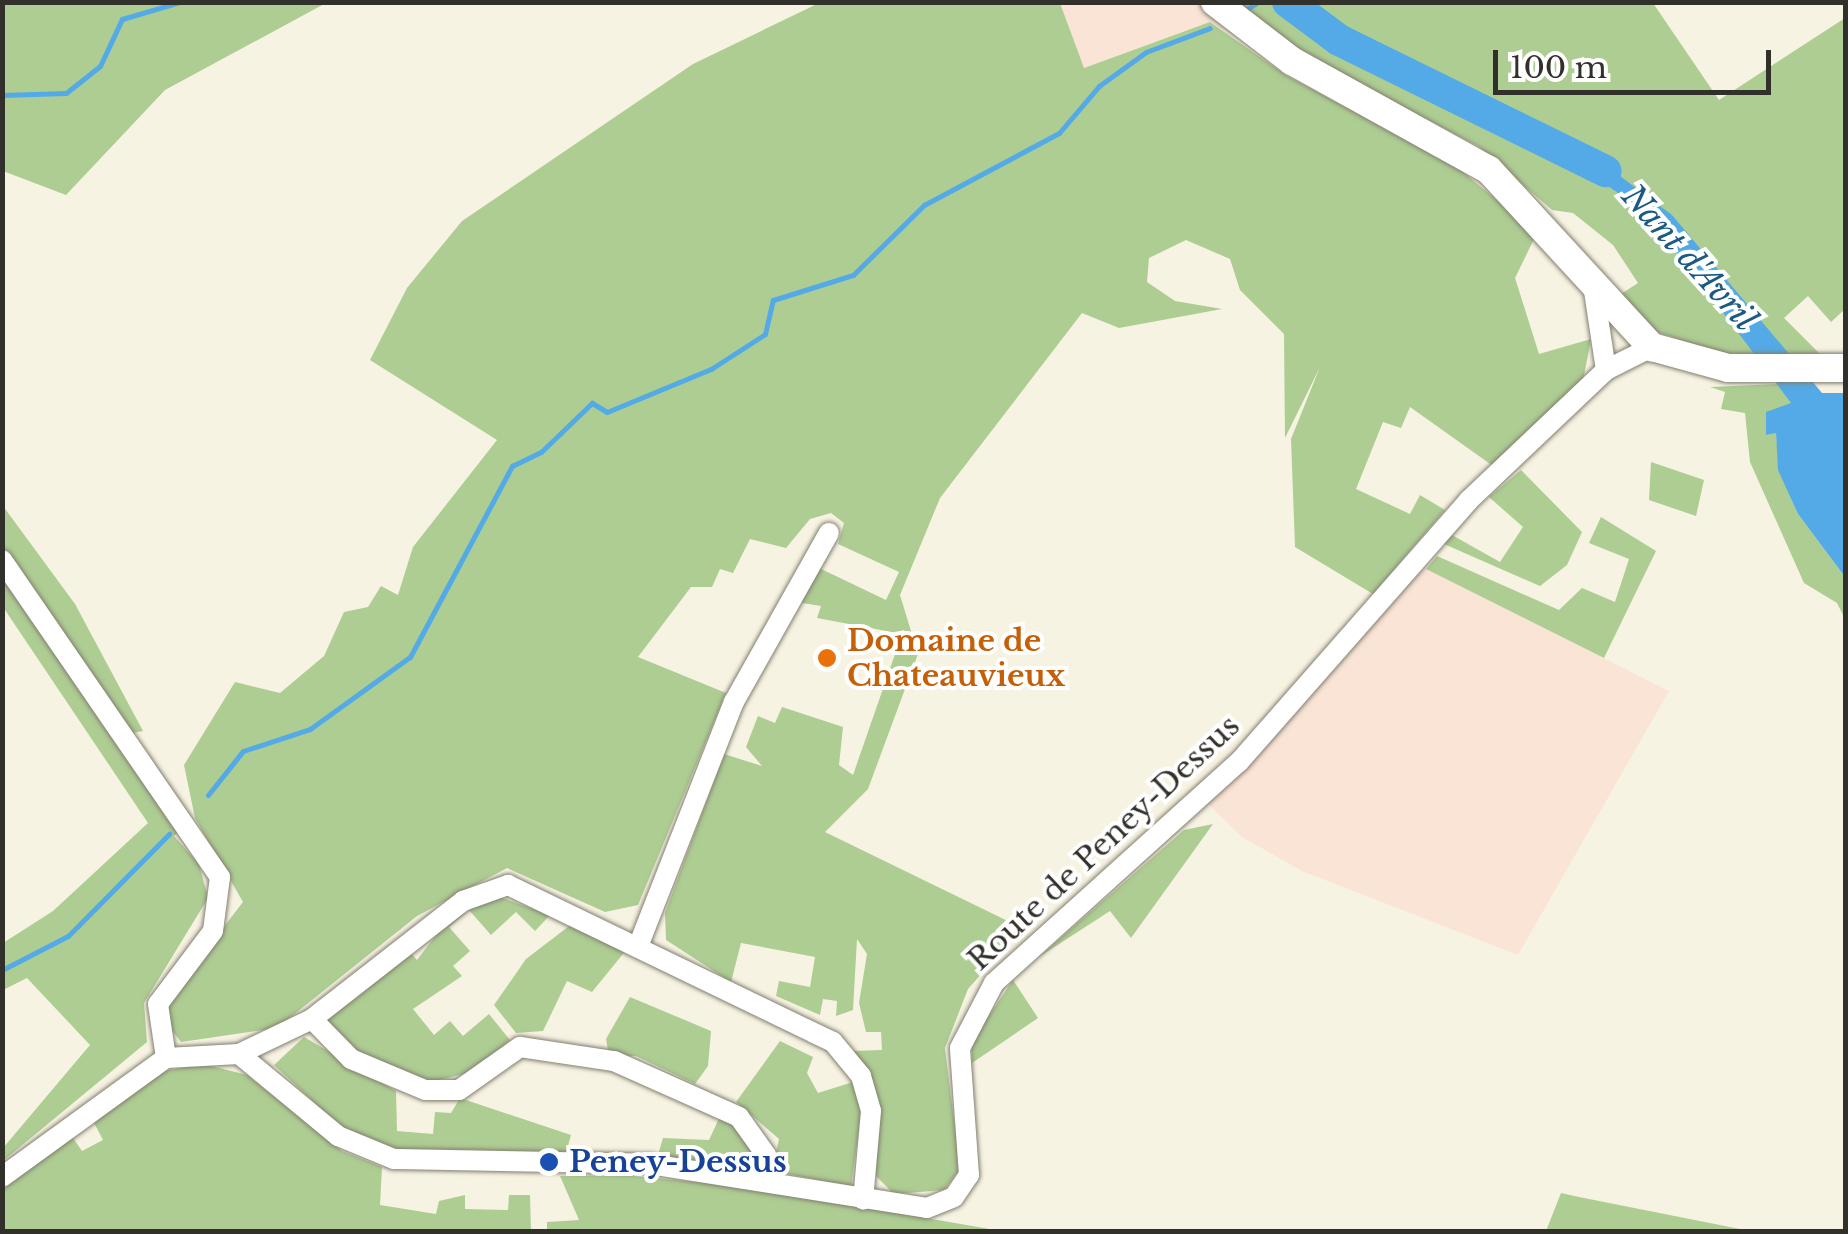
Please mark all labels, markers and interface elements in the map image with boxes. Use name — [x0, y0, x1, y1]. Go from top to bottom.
scale bar — [1498, 30, 1776, 92]
text: 100 m — [1510, 49, 1607, 86]
water label: Nant d'Avril — [1614, 177, 1764, 339]
place label: Domaine de Chateauvieux — [847, 623, 1065, 694]
marker: Domaine de Chateauvieux — [816, 647, 838, 669]
street label: Route de Peney-Dessus — [961, 708, 1247, 978]
place label: Peney-Dessus — [569, 1144, 787, 1180]
marker: Peney-Dessus — [538, 1151, 560, 1173]

